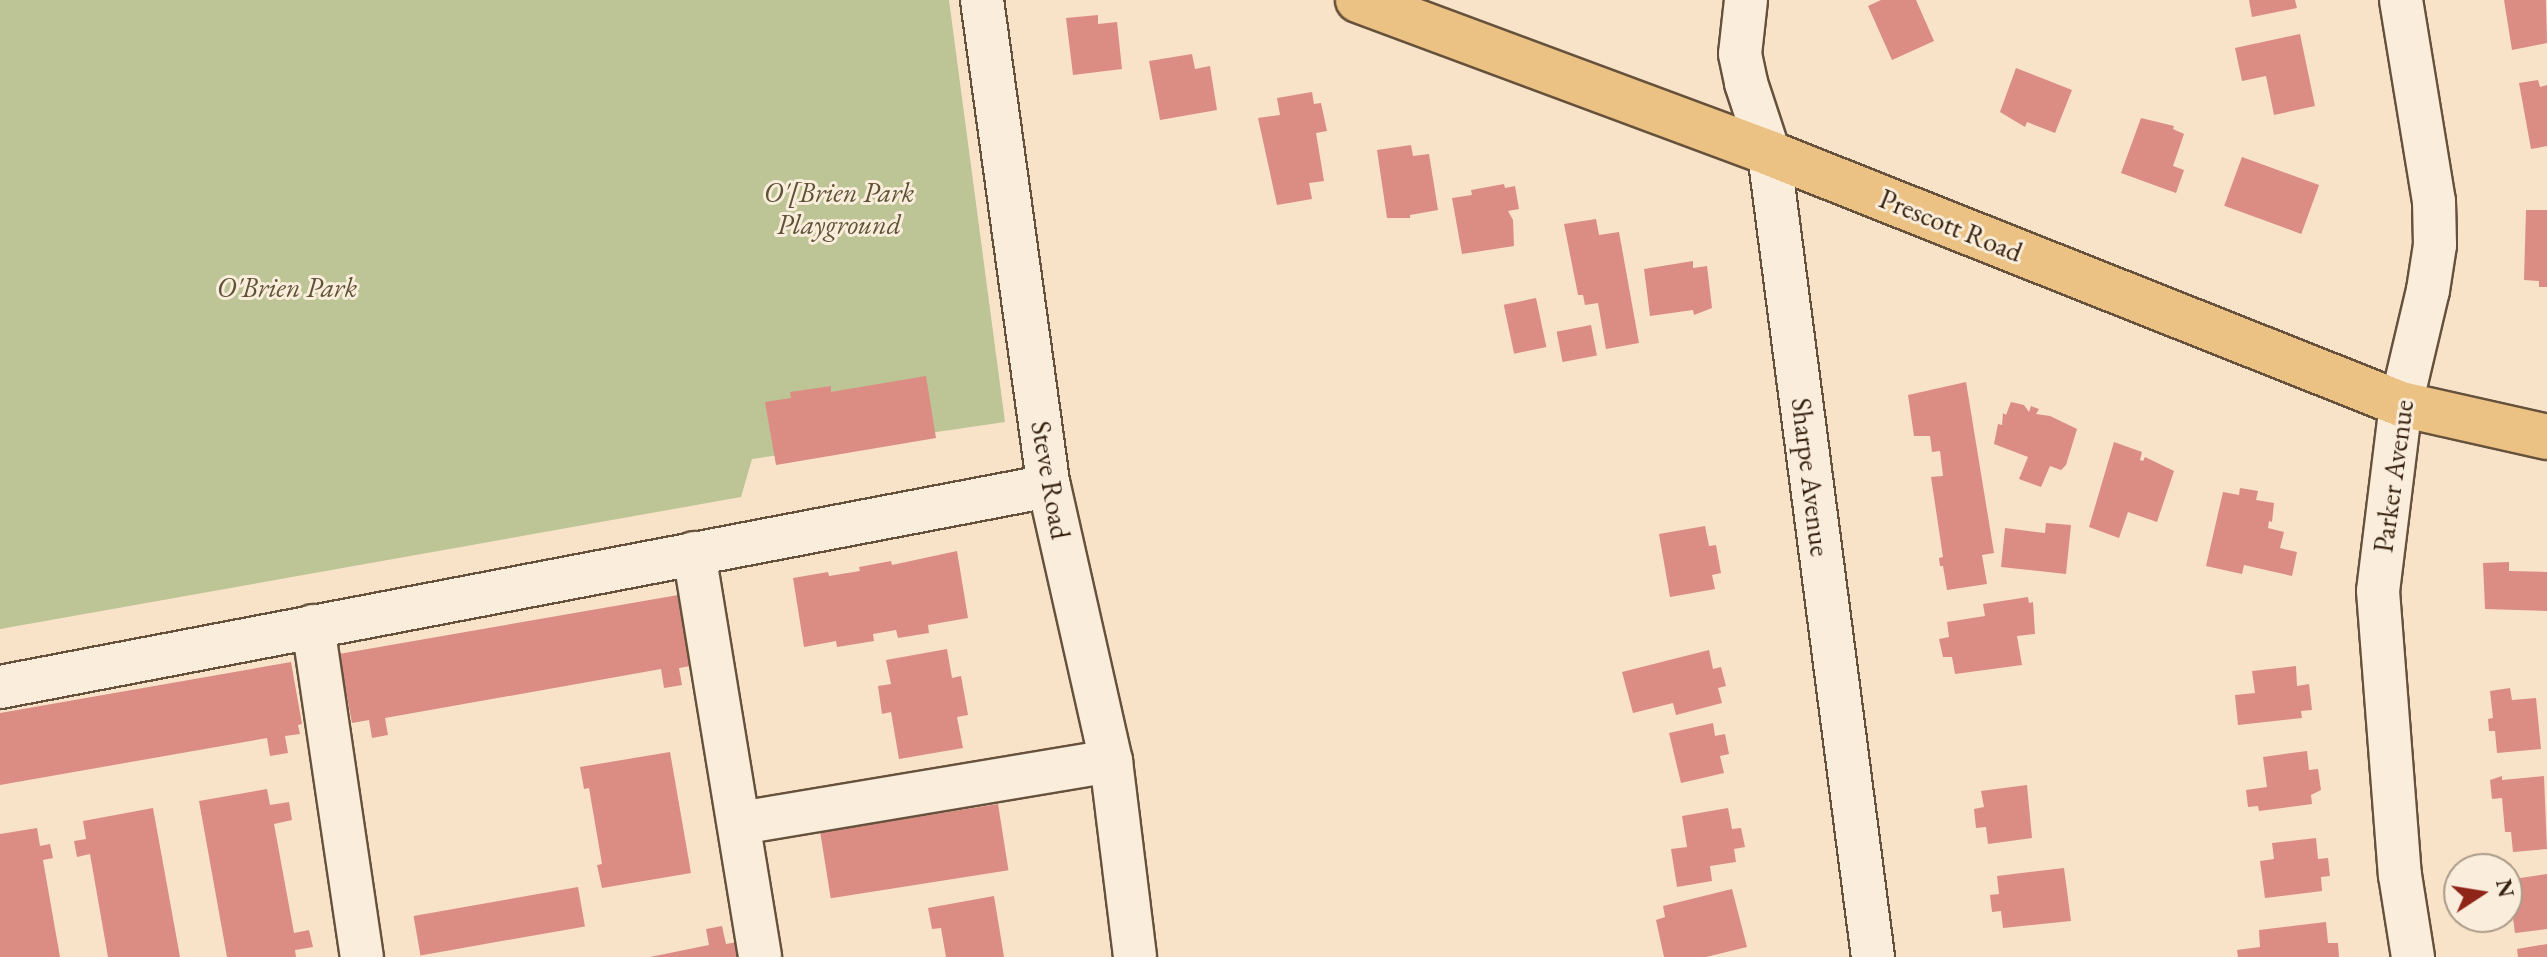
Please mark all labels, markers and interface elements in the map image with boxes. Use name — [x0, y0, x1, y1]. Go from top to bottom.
park label: O'[Brien Park Playground — [764, 175, 914, 241]
street label: Prescott Road — [1875, 181, 2027, 269]
park label: O'Brien Park — [217, 270, 357, 304]
street label: Sharpe Avenue — [1785, 396, 1837, 558]
street label: Parker Avenue — [2366, 397, 2420, 555]
street label: Steve Road — [1024, 418, 1078, 542]
north arrow — [2443, 853, 2523, 933]
text: N — [2489, 877, 2521, 900]

